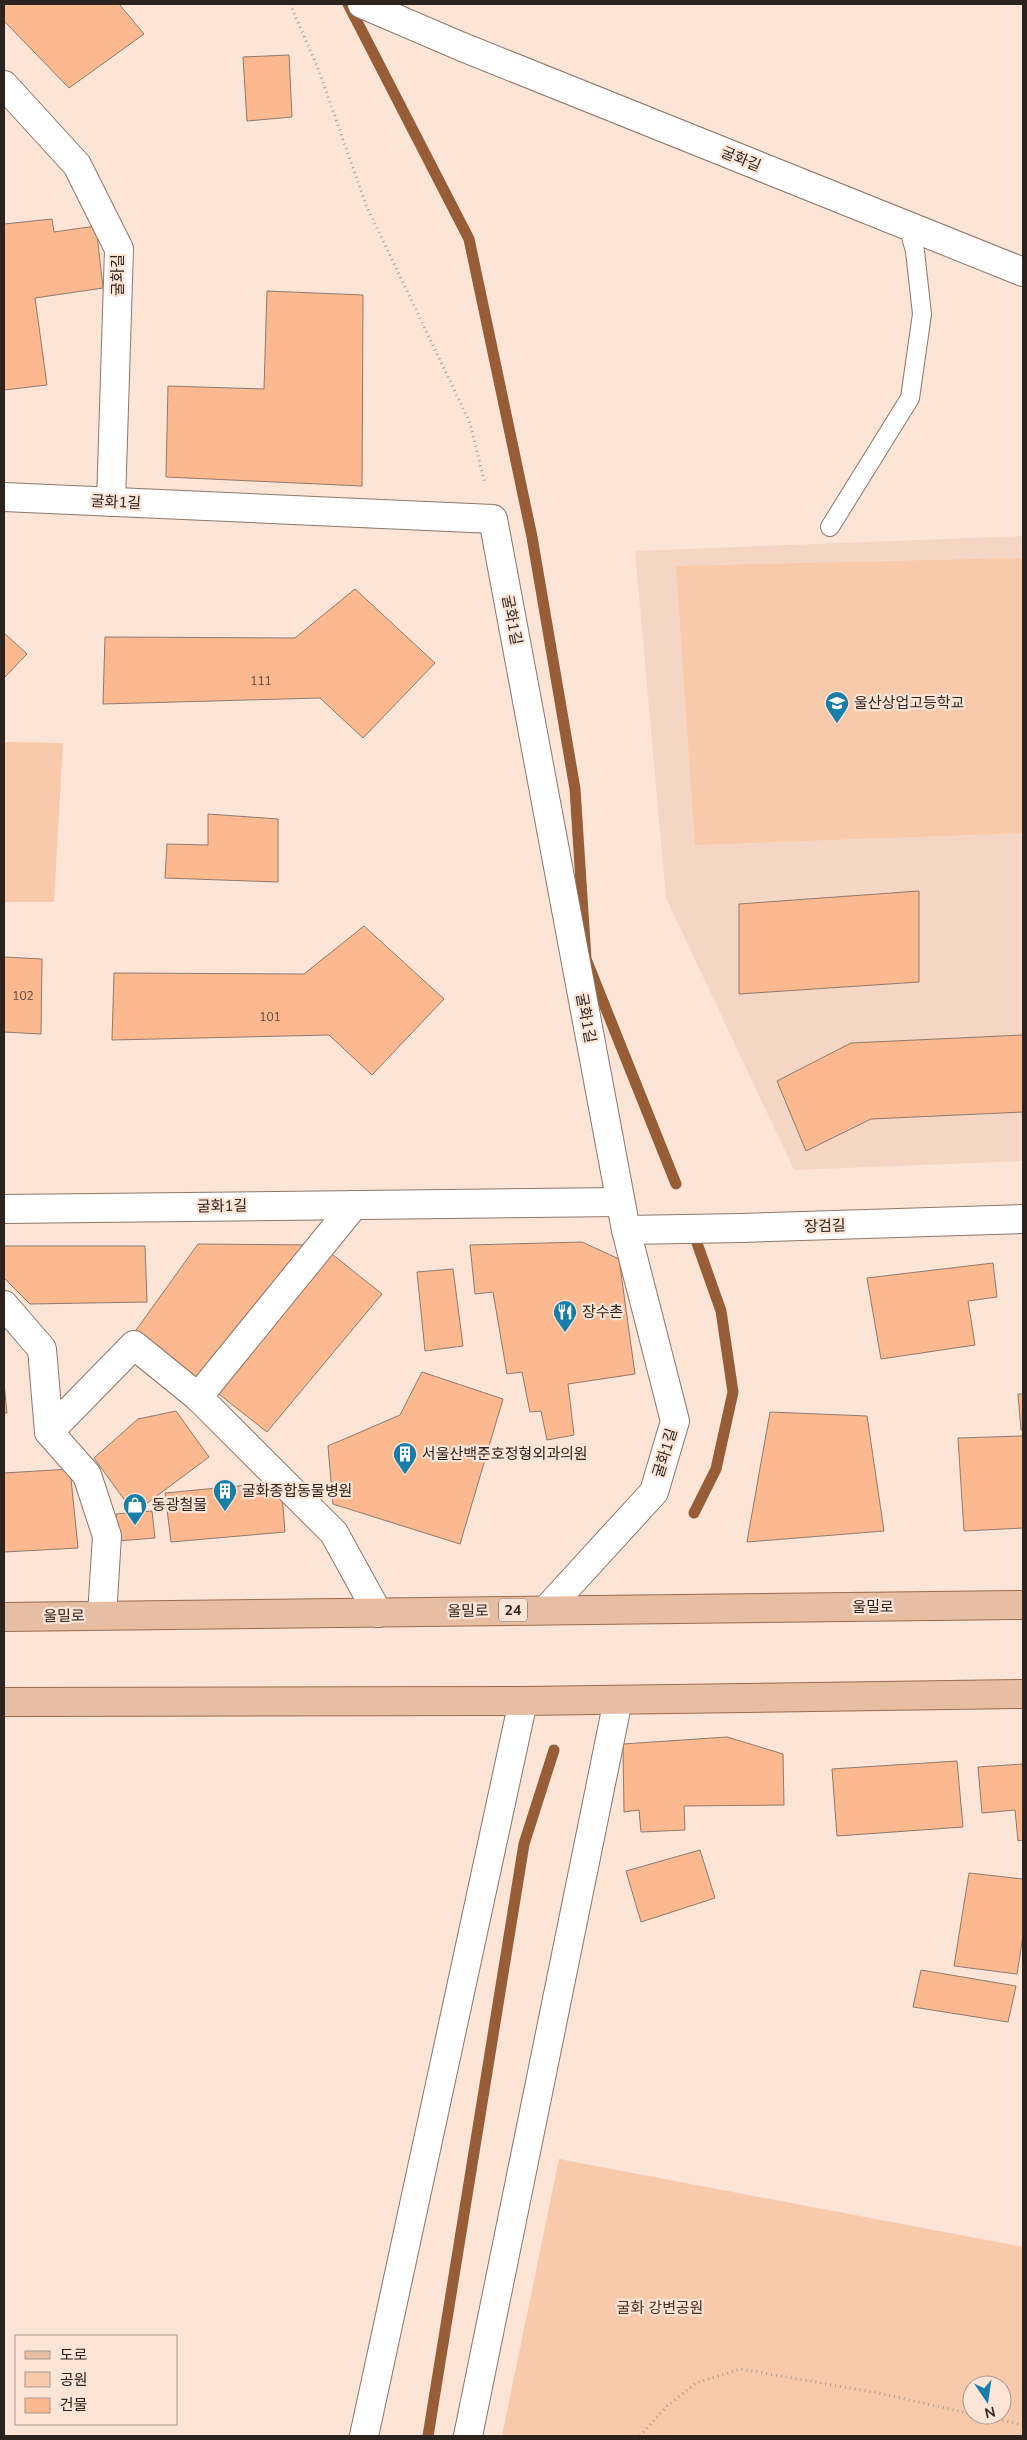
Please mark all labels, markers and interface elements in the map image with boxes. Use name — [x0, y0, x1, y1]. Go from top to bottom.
street label: 굴화길 — [718, 142, 764, 176]
street label: 굴화길 — [108, 254, 128, 296]
street label: 굴화1길 — [90, 491, 142, 513]
street label: 굴화1길 — [497, 593, 527, 647]
house number: 111 — [250, 673, 272, 689]
school or university icon: 울산상업고등학교 — [824, 690, 850, 724]
place label: 울산상업고등학교 — [854, 693, 964, 713]
house number: 102 — [12, 988, 34, 1004]
street label: 굴화1길 — [571, 991, 601, 1045]
house number: 101 — [259, 1009, 281, 1025]
street label: 굴화1길 — [197, 1196, 247, 1216]
street label: 장검길 — [804, 1215, 846, 1237]
restaurant icon: 장수촌 — [552, 1299, 578, 1333]
place label: 장수촌 — [582, 1302, 623, 1322]
street label: 굴화1길 — [648, 1426, 682, 1480]
building icon: 서울산백준호정형외과의원 — [392, 1441, 418, 1475]
place label: 서울산백준호정형외과의원 — [422, 1444, 588, 1464]
building icon: 굴화종합동물병원 — [212, 1478, 238, 1512]
place label: 굴화종합동물병원 — [242, 1481, 352, 1501]
shop icon: 동광철물 — [122, 1492, 148, 1526]
place label: 동광철물 — [152, 1495, 207, 1515]
street label: 울밀로 — [852, 1597, 894, 1617]
road number: 24 — [499, 1598, 527, 1622]
street label: 울밀로 — [447, 1601, 489, 1621]
street label: 울밀로 — [43, 1606, 85, 1626]
park label: 굴화 강변공원 — [617, 2298, 703, 2318]
legend — [15, 2335, 178, 2425]
text: 도로 — [60, 2345, 88, 2365]
text: 공원 — [60, 2370, 88, 2390]
north arrow — [962, 2375, 1012, 2425]
text: 건물 — [60, 2395, 88, 2415]
text: N — [983, 2402, 997, 2423]

